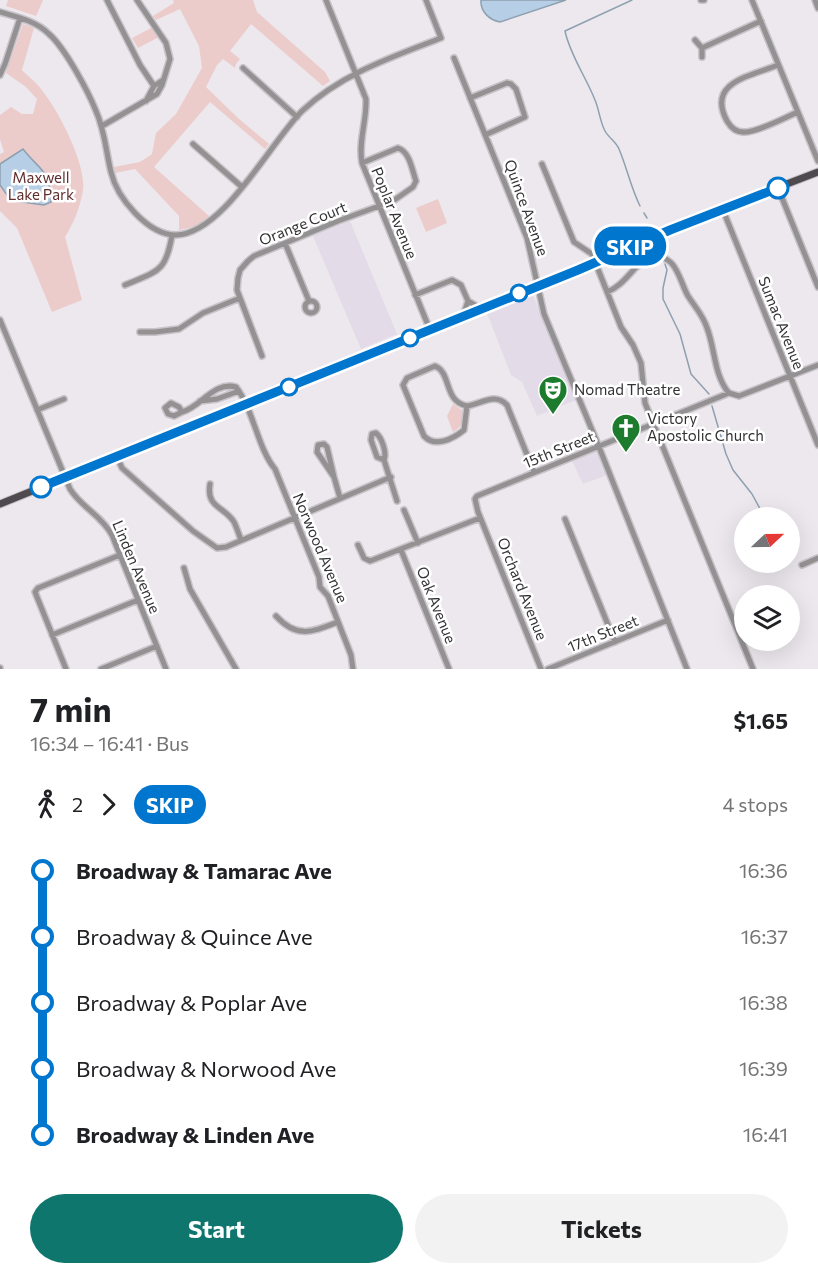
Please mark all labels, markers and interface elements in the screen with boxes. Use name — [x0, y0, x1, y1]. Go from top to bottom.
street label: Quince Avenue — [501, 157, 553, 258]
street label: Poplar Avenue — [368, 164, 422, 261]
park label: Maxwell Lake Park — [8, 168, 74, 203]
unlabelled marker — [767, 177, 789, 199]
street label: Orange Court — [256, 197, 349, 249]
line badge: SKIP — [588, 226, 672, 266]
text: SKIP — [606, 234, 654, 259]
street label: Sumac Avenue — [755, 274, 809, 372]
unlabelled marker — [510, 284, 528, 302]
unlabelled marker — [401, 329, 419, 347]
theatre icon: Nomad Theatre — [537, 374, 569, 416]
unlabelled marker — [280, 378, 298, 396]
place label: Nomad Theatre — [574, 380, 681, 398]
place label: Victory Apostolic Church — [647, 409, 764, 444]
church icon: Victory Apostolic Church — [610, 412, 642, 454]
street label: 15th Street — [520, 427, 597, 471]
unlabelled marker — [30, 476, 52, 498]
street label: Norwood Avenue — [290, 490, 352, 605]
north arrow — [734, 507, 800, 573]
map controls — [734, 507, 800, 651]
street label: Linden Avenue — [109, 517, 165, 616]
street label: Orchard Avenue — [494, 535, 552, 643]
street label: Oak Avenue — [413, 564, 460, 646]
button: layers — [734, 585, 800, 651]
street label: 17th Street — [565, 611, 640, 655]
text: 7 min — [30, 688, 112, 729]
text: $1.65 — [733, 707, 788, 734]
text: 16:34 – 16:41 · Bus — [30, 731, 189, 755]
icon: walk — [30, 788, 63, 821]
icon: forward — [92, 788, 125, 821]
text: 2 — [72, 792, 83, 816]
text: SKIP — [146, 792, 194, 817]
text: 4 stops — [722, 792, 788, 816]
text: Broadway & Tamarac Ave — [76, 857, 332, 884]
text: 16:36 — [739, 858, 788, 882]
text: Broadway & Quince Ave — [76, 923, 313, 950]
text: 16:37 — [741, 924, 788, 948]
text: Broadway & Poplar Ave — [76, 989, 307, 1016]
text: 16:38 — [739, 990, 788, 1014]
text: Broadway & Norwood Ave — [76, 1055, 336, 1082]
text: 16:39 — [739, 1056, 788, 1080]
text: Broadway & Linden Ave — [76, 1121, 314, 1148]
text: 16:41 — [743, 1122, 788, 1146]
button: Start — [30, 1194, 403, 1263]
button: Tickets — [415, 1194, 788, 1263]

